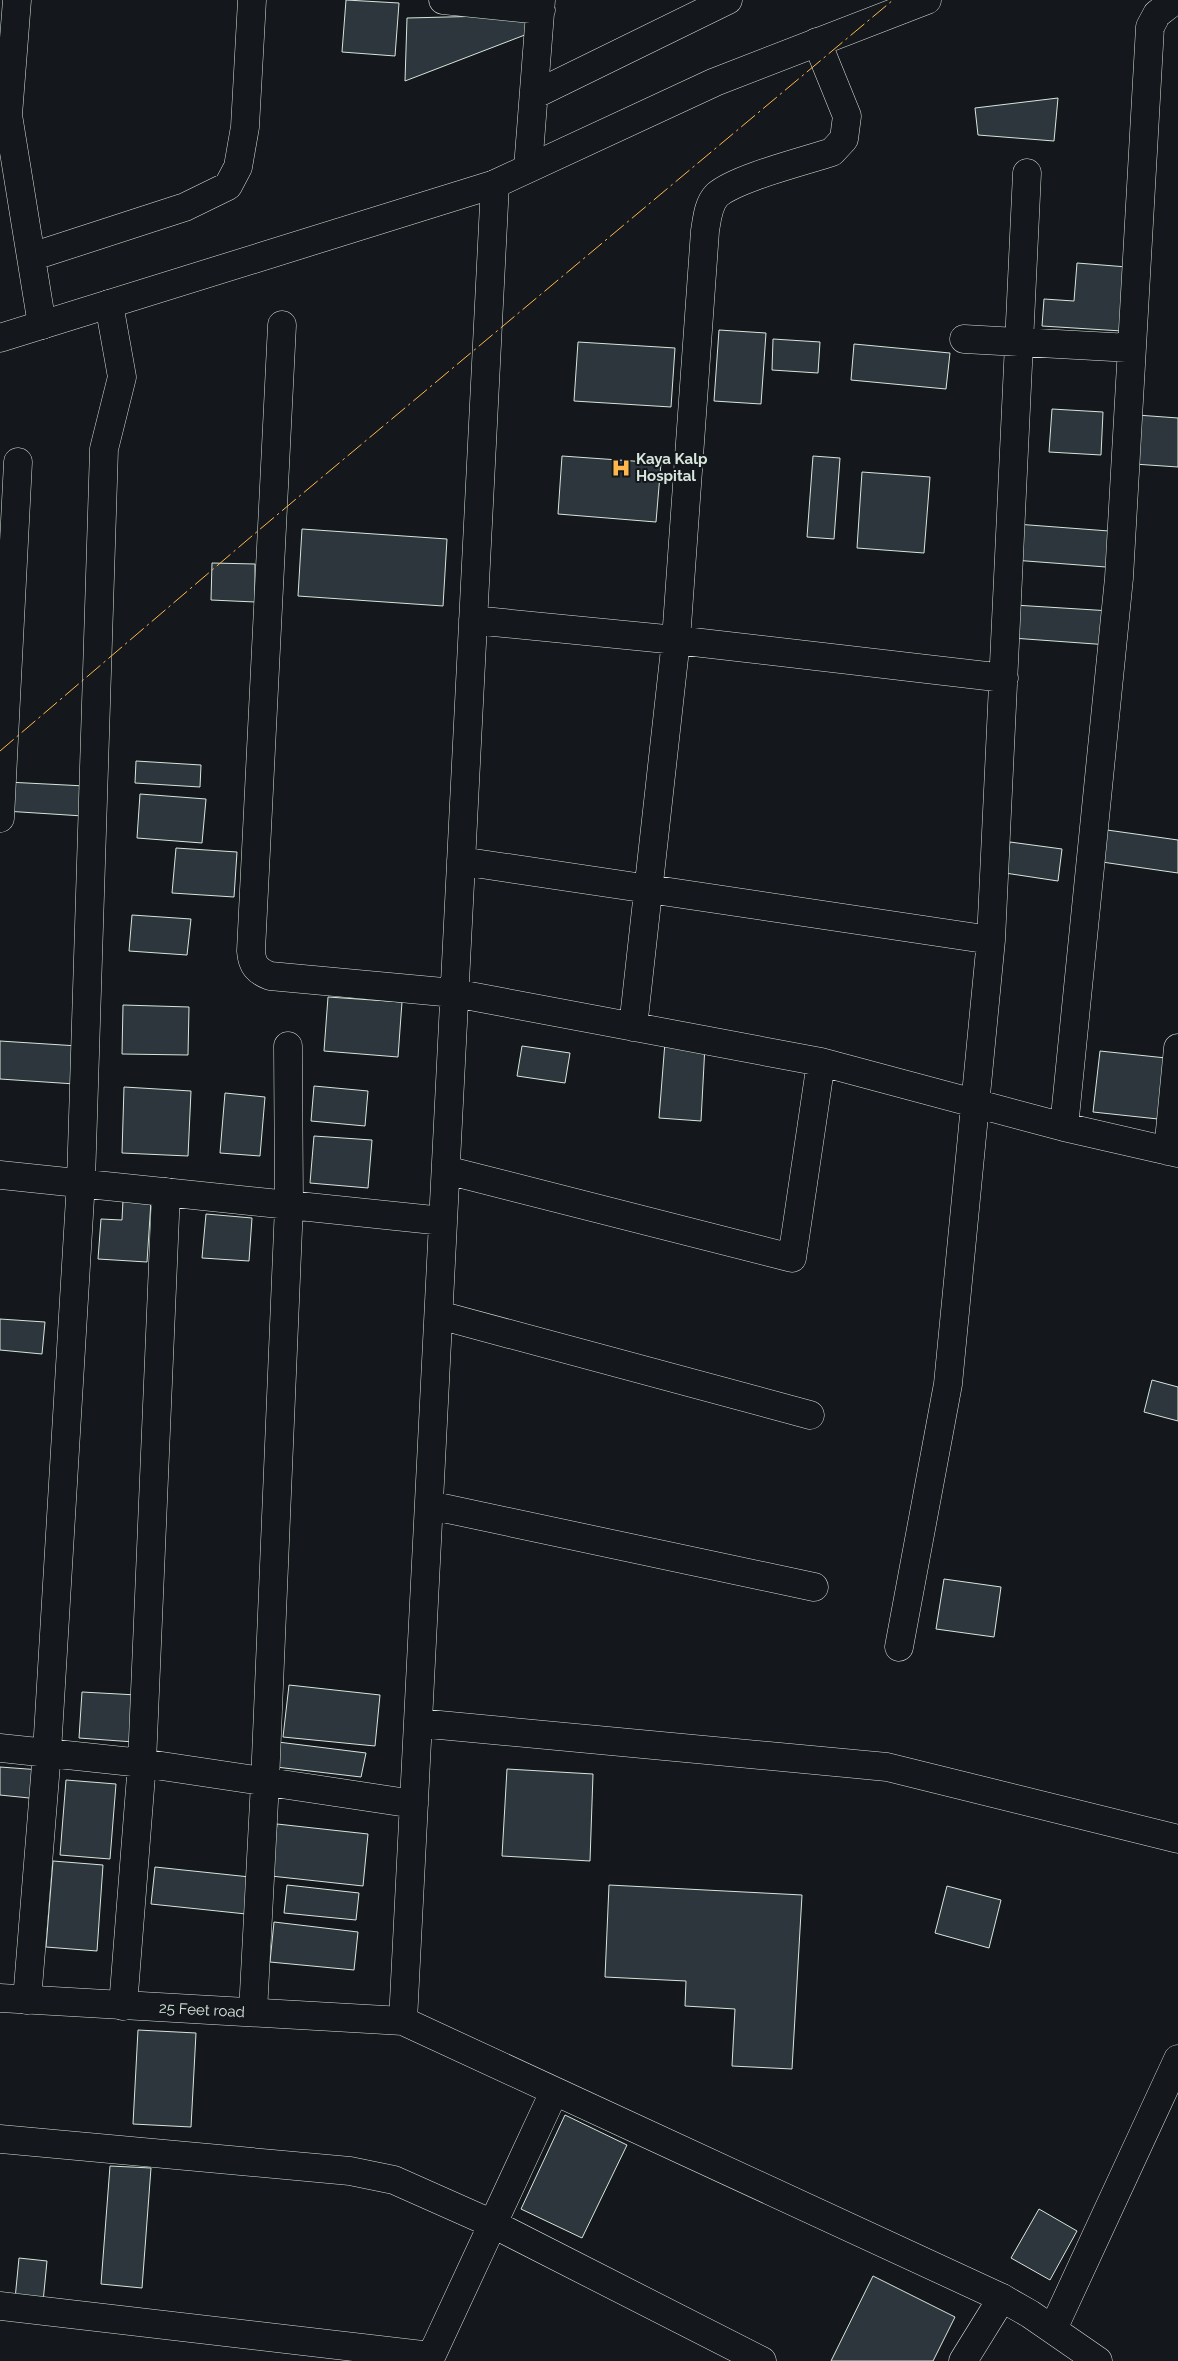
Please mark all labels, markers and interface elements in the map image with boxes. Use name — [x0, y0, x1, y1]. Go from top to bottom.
place label: Kaya Kalp Hospital — [636, 450, 708, 485]
hospital icon: Kaya Kalp Hospital — [610, 457, 632, 479]
street label: 25 Feet road — [159, 1999, 245, 2021]

